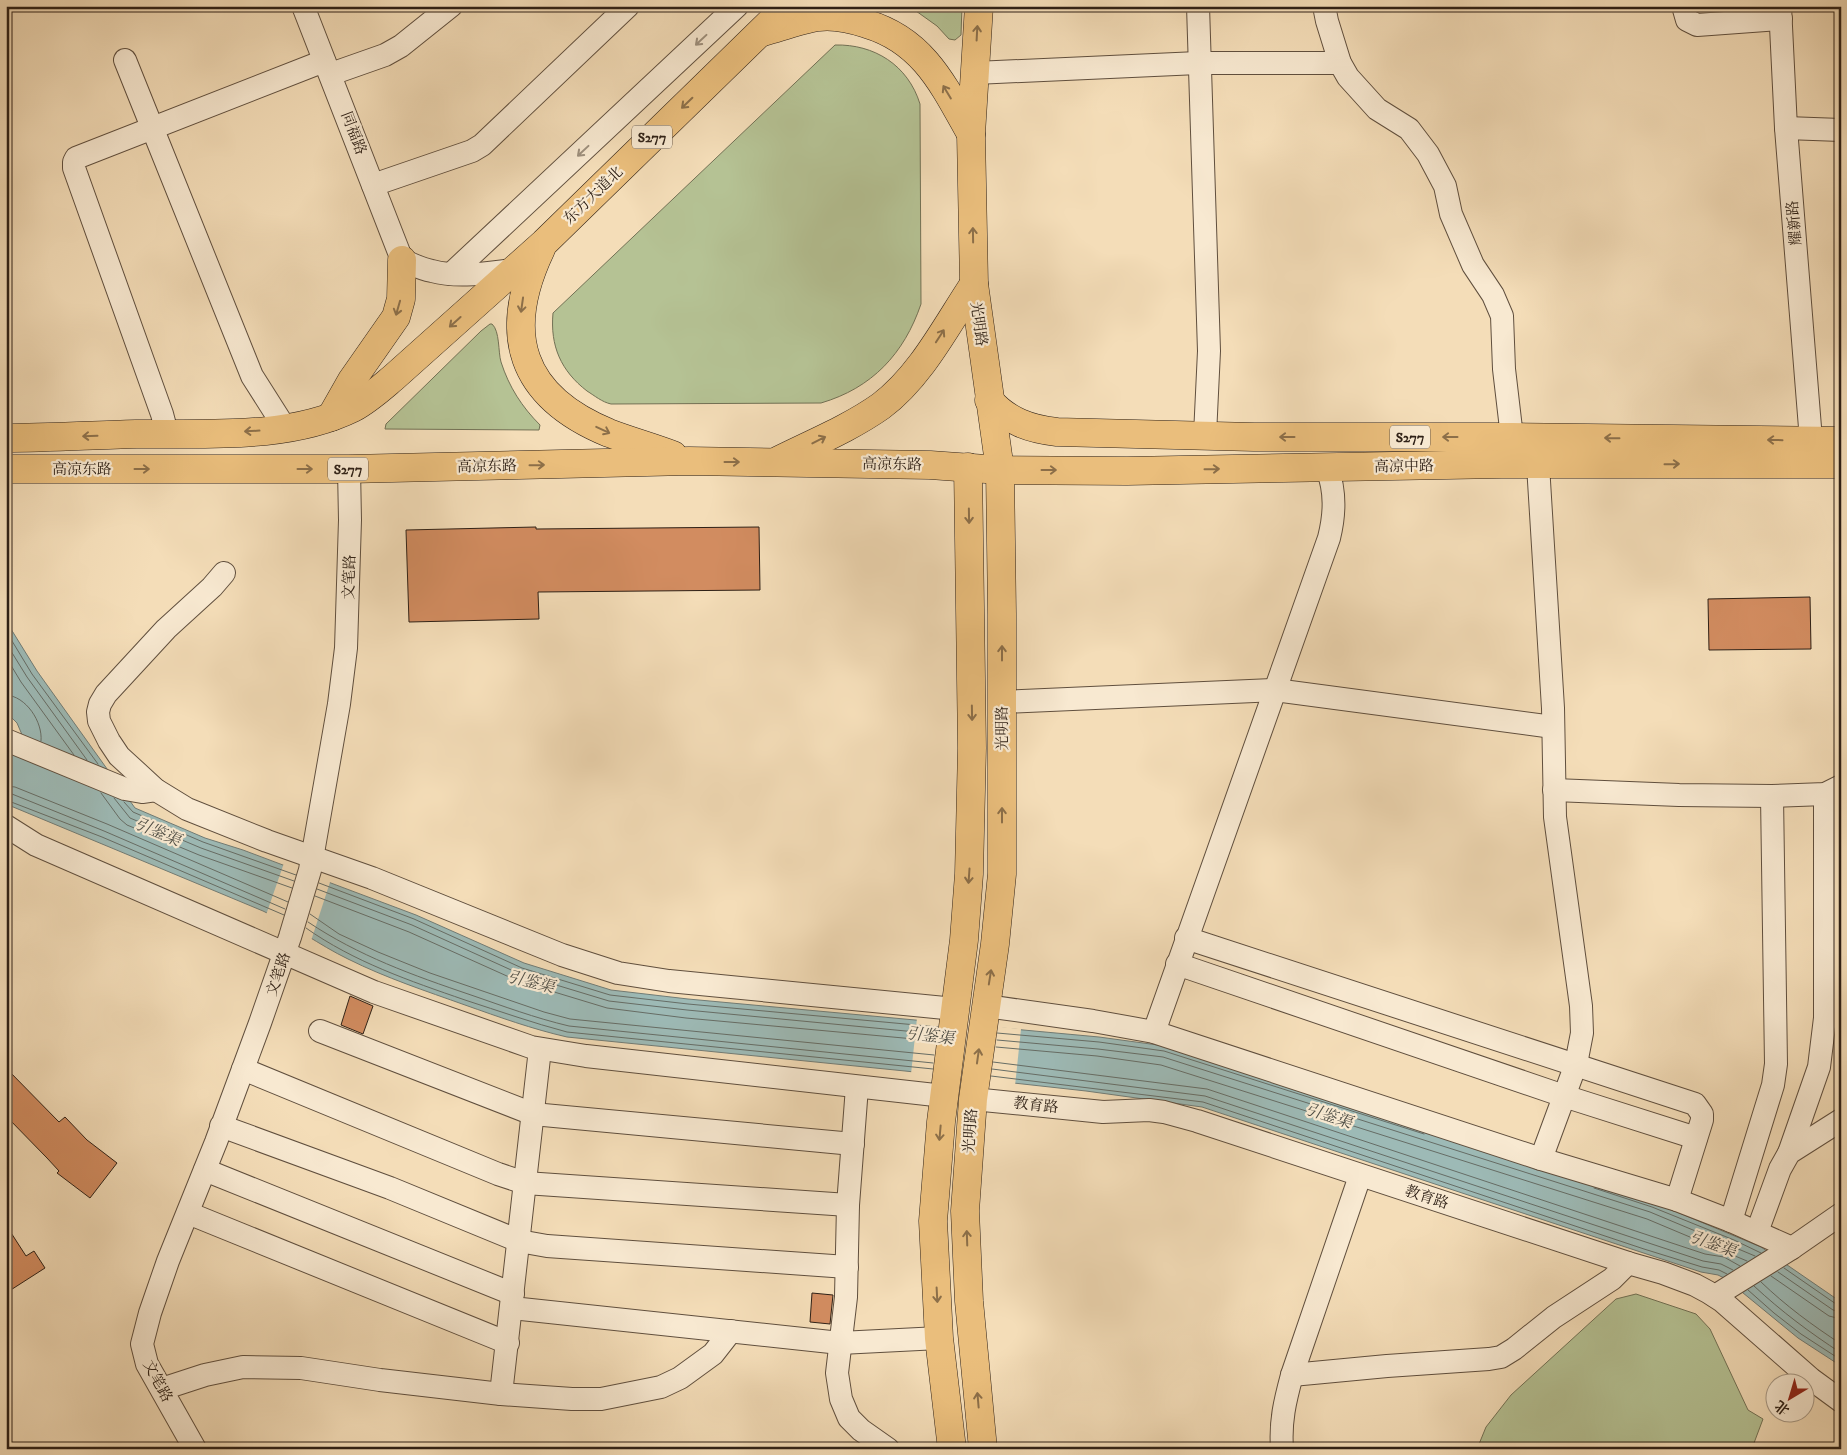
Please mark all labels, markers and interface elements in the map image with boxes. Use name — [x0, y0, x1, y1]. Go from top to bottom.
one-way arrow — [973, 25, 982, 41]
one-way arrow — [695, 34, 708, 46]
one-way arrow — [941, 85, 951, 99]
one-way arrow — [681, 97, 693, 109]
street label: 同福路 — [337, 109, 370, 158]
road number: S277 — [632, 125, 672, 148]
one-way arrow — [576, 145, 589, 157]
street label: 东方大道北 — [560, 162, 627, 228]
street label: 耀新路 — [1783, 200, 1806, 246]
one-way arrow — [968, 228, 978, 244]
one-way arrow — [517, 297, 527, 313]
one-way arrow — [393, 300, 403, 316]
street label: 光明路 — [966, 300, 991, 348]
one-way arrow — [449, 316, 462, 328]
one-way arrow — [934, 329, 945, 343]
one-way arrow — [595, 426, 610, 435]
road number: S277 — [1390, 426, 1430, 448]
one-way arrow — [245, 427, 261, 436]
one-way arrow — [82, 431, 98, 440]
one-way arrow — [1279, 432, 1296, 442]
one-way arrow — [1442, 432, 1458, 442]
one-way arrow — [1604, 433, 1620, 443]
one-way arrow — [811, 435, 826, 444]
one-way arrow — [1767, 435, 1783, 445]
street label: 高凉东路 — [862, 454, 922, 475]
street label: 高凉东路 — [457, 456, 517, 477]
street label: 高凉中路 — [1374, 456, 1434, 477]
one-way arrow — [724, 457, 740, 467]
road number: S277 — [328, 458, 368, 480]
street label: 高凉东路 — [52, 460, 112, 479]
one-way arrow — [529, 460, 545, 470]
one-way arrow — [1663, 460, 1679, 469]
one-way arrow — [134, 464, 150, 474]
one-way arrow — [296, 464, 313, 474]
one-way arrow — [1040, 465, 1057, 475]
one-way arrow — [1203, 465, 1219, 474]
one-way arrow — [964, 508, 973, 524]
street label: 文笔路 — [339, 554, 360, 600]
one-way arrow — [997, 645, 1007, 662]
one-way arrow — [967, 705, 977, 721]
street label: 光明路 — [993, 705, 1012, 751]
one-way arrow — [997, 808, 1007, 824]
water label: 引鉴渠 — [132, 813, 185, 851]
one-way arrow — [964, 867, 973, 883]
street label: 文笔路 — [262, 950, 295, 999]
water label: 引鉴渠 — [505, 966, 558, 998]
one-way arrow — [985, 969, 995, 985]
water label: 引鉴渠 — [905, 1023, 957, 1049]
one-way arrow — [973, 1049, 983, 1065]
street label: 教育路 — [1013, 1094, 1059, 1117]
water label: 引鉴渠 — [1303, 1099, 1357, 1133]
street label: 光明路 — [959, 1108, 982, 1154]
one-way arrow — [935, 1124, 945, 1140]
street label: 教育路 — [1403, 1181, 1451, 1213]
water label: 引鉴渠 — [1687, 1226, 1741, 1262]
one-way arrow — [962, 1231, 971, 1247]
one-way arrow — [932, 1287, 941, 1303]
street label: 文笔路 — [139, 1357, 177, 1406]
north arrow — [1764, 1372, 1814, 1422]
one-way arrow — [974, 1393, 983, 1409]
text: 北 — [1772, 1396, 1794, 1419]

